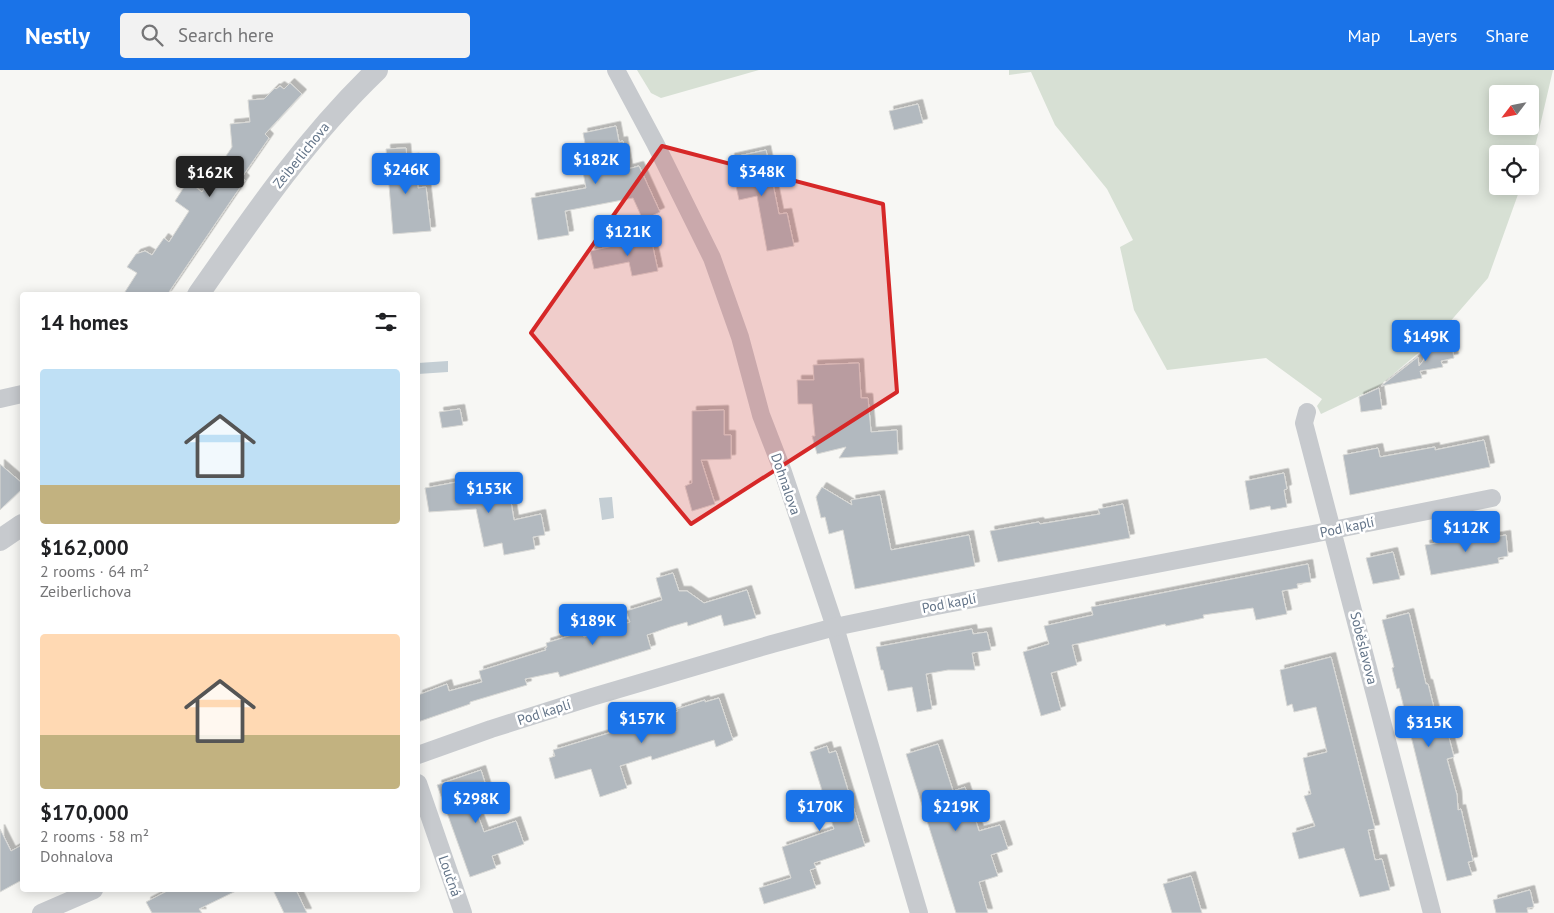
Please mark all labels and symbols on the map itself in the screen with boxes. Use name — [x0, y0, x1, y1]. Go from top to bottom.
north arrow — [1489, 85, 1539, 135]
street label: Zeiberlichova — [269, 118, 333, 192]
pin: $182K — [561, 142, 631, 185]
pin: $246K — [371, 152, 441, 195]
pin: $348K — [727, 154, 797, 197]
pin: $162K — [175, 156, 245, 198]
pin: $121K — [593, 214, 663, 257]
pin: $149K — [1391, 320, 1461, 362]
street label: Dohnalova — [767, 451, 805, 517]
pin: $153K — [454, 472, 524, 514]
pin: $112K — [1431, 510, 1501, 553]
street label: Pod kaplí — [1318, 512, 1376, 542]
street label: Pod kaplí — [920, 589, 978, 617]
pin: $189K — [558, 604, 628, 646]
street label: Soběslavova — [1346, 610, 1382, 686]
street label: Pod kaplí — [515, 695, 573, 729]
pin: $157K — [607, 702, 677, 744]
pin: $315K — [1394, 706, 1464, 748]
pin: $298K — [441, 782, 511, 824]
pin: $170K — [785, 790, 855, 832]
pin: $219K — [921, 790, 991, 832]
street label: Loučná — [435, 853, 465, 899]

